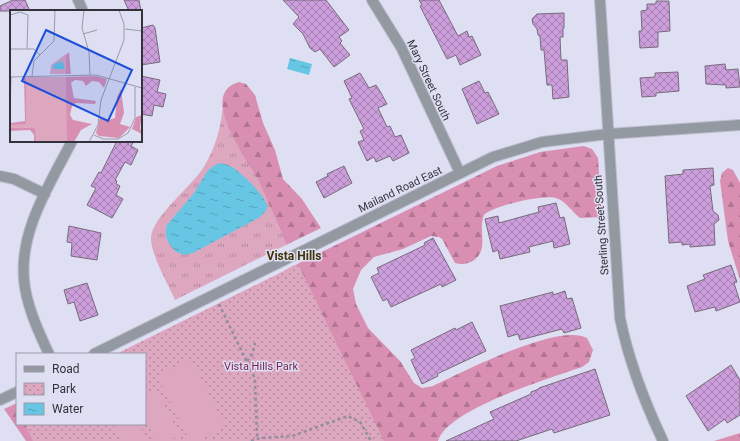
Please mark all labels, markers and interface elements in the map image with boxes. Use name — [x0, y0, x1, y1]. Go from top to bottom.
inset map — [10, 10, 142, 142]
street label: Mary Street South — [404, 38, 453, 123]
street label: Mailand Road East — [356, 163, 445, 215]
street label: Sterling Street South — [592, 174, 611, 275]
district label: Vista Hills — [267, 249, 321, 263]
legend — [16, 353, 146, 425]
park label: Vista Hills Park — [224, 360, 298, 373]
text: Road — [52, 362, 80, 376]
text: Park — [52, 382, 77, 396]
text: Water — [52, 402, 83, 416]

